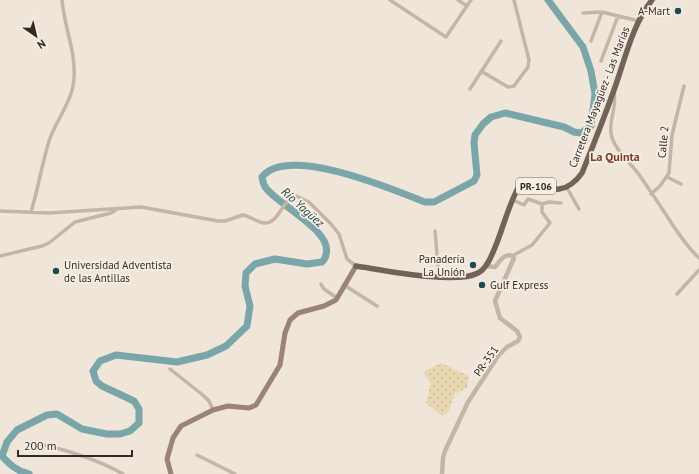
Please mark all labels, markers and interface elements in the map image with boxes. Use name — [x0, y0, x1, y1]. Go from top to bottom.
place label: A-Mart — [638, 4, 670, 18]
marker: A-Mart — [673, 6, 683, 16]
north arrow — [16, 16, 56, 56]
street label: Carretera Mayagüez - Las Marías — [566, 24, 633, 170]
text: N — [35, 36, 49, 52]
street label: Calle 2 — [655, 125, 671, 159]
district label: La Quinta — [590, 149, 640, 164]
road number: PR-106 — [516, 178, 556, 194]
water label: Río Yagüez — [278, 184, 328, 231]
place label: Panadería La Unión — [419, 252, 465, 279]
place label: Universidad Adventista de las Antillas — [64, 258, 172, 285]
marker: Panadería La Unión — [468, 260, 478, 270]
marker: Universidad Adventista de las Antillas — [51, 266, 61, 276]
place label: Gulf Express — [490, 278, 549, 292]
marker: Gulf Express — [477, 280, 487, 290]
street label: PR-351 — [470, 343, 502, 379]
scale bar — [18, 432, 132, 458]
text: 200 m — [24, 438, 57, 453]

